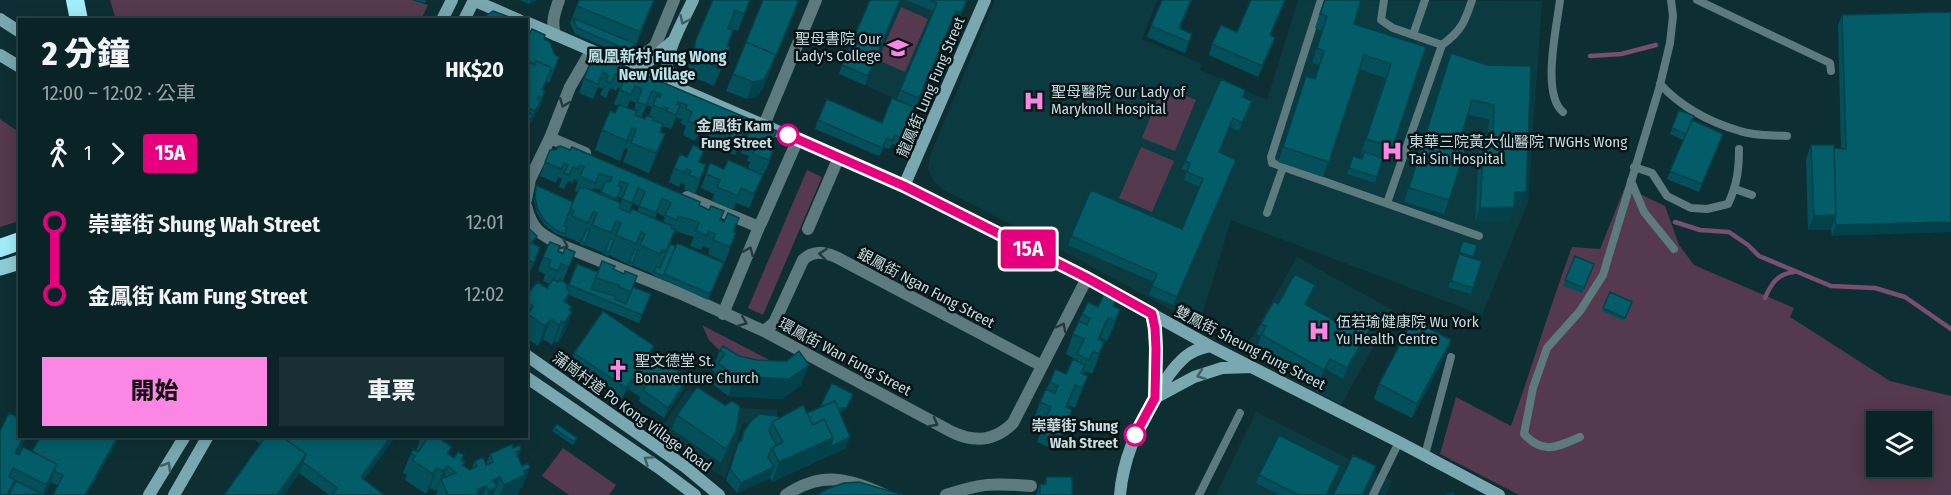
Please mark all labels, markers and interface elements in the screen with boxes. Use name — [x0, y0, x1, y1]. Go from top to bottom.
one-way arrow — [679, 14, 691, 25]
street label: 龍鳳街 Lung Fung Street — [893, 14, 969, 160]
place label: 聖母書院 Our Lady's College — [795, 30, 882, 65]
text: 2 分鐘 — [42, 34, 130, 74]
school or university icon: 聖母書院 Our Lady's College — [886, 36, 910, 60]
district label: 鳳凰新村 Fung Wong New Village — [588, 47, 726, 84]
text: HK$20 — [445, 56, 504, 83]
text: 12:00 – 12:02 · 公車 — [42, 81, 196, 105]
place label: 聖母醫院 Our Lady of Maryknoll Hospital — [1051, 83, 1187, 118]
hospital icon: 聖母醫院 Our Lady of Maryknoll Hospital — [1022, 89, 1046, 113]
one-way arrow — [559, 97, 571, 108]
place label: 金鳳街 Kam Fung Street — [696, 117, 773, 152]
marker: 金鳳街 Kam Fung Street — [777, 124, 799, 146]
place label: 東華三院黃大仙醫院 TWGHs Wong Tai Sin Hospital — [1409, 133, 1627, 168]
icon: walk — [42, 137, 75, 170]
icon: forward — [101, 137, 134, 170]
hospital icon: 東華三院黃大仙醫院 TWGHs Wong Tai Sin Hospital — [1380, 139, 1404, 163]
text: 15A — [155, 140, 185, 166]
text: 1 — [84, 141, 92, 165]
text: 12:01 — [465, 210, 504, 234]
text: 崇華街 Shung Wah Street — [88, 211, 320, 238]
line badge: 15A — [994, 230, 1062, 268]
text: 15A — [1013, 236, 1043, 262]
one-way arrow — [557, 238, 568, 250]
street label: 銀鳳街 Ngan Fung Street — [854, 244, 998, 332]
one-way arrow — [742, 247, 754, 258]
one-way arrow — [818, 248, 827, 261]
text: 12:02 — [464, 282, 504, 306]
text: 金鳳街 Kam Fung Street — [88, 283, 307, 310]
street label: 雙鳳街 Sheung Fung Street — [1172, 302, 1328, 394]
place label: 伍若瑜健康院 Wu York Yu Health Centre — [1336, 313, 1479, 348]
street label: 環鳳街 Wan Fung Street — [776, 314, 914, 400]
one-way arrow — [737, 315, 748, 327]
hospital icon: 伍若瑜健康院 Wu York Yu Health Centre — [1307, 319, 1331, 343]
one-way arrow — [1055, 323, 1066, 333]
street label: 蒲崗村道 Po Kong Village Road — [549, 348, 715, 476]
place label: 聖文德堂 St. Bonaventure Church — [635, 352, 759, 387]
button: 開始 — [42, 357, 267, 426]
button: 車票 — [279, 357, 504, 426]
church icon: 聖文德堂 St. Bonaventure Church — [606, 358, 630, 382]
one-way arrow — [1197, 367, 1207, 380]
map controls — [1866, 411, 1932, 477]
button: layers — [1866, 411, 1932, 477]
one-way arrow — [928, 416, 938, 427]
place label: 崇華街 Shung Wah Street — [1031, 417, 1119, 452]
marker: 崇華街 Shung Wah Street — [1124, 424, 1146, 446]
one-way arrow — [644, 456, 655, 467]
one-way arrow — [160, 462, 171, 472]

